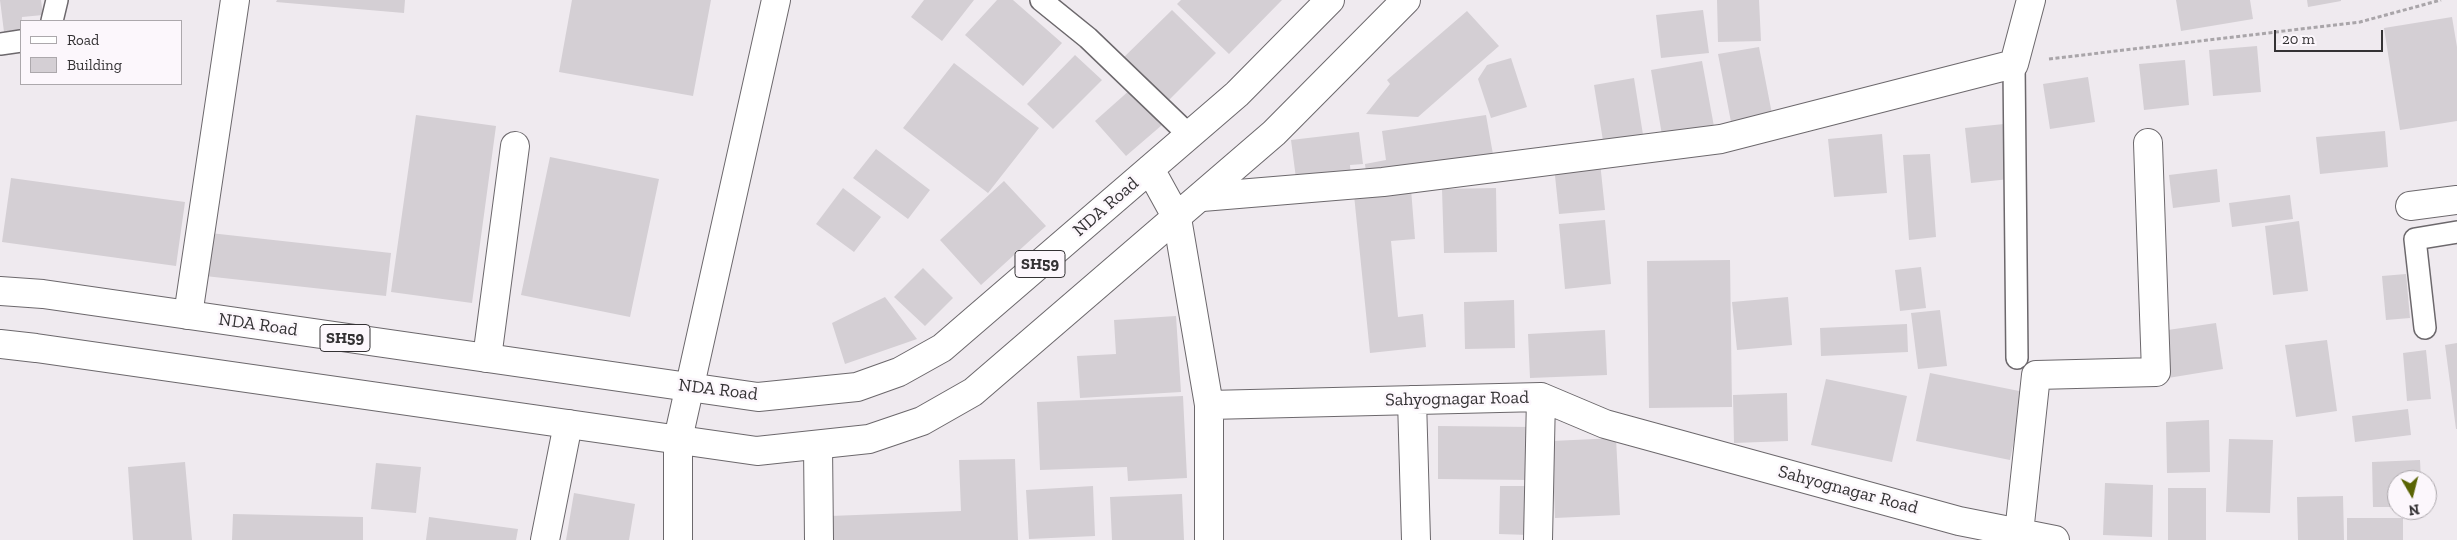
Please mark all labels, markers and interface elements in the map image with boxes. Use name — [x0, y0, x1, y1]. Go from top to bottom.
legend — [20, 20, 182, 85]
scale bar — [2277, 20, 2386, 52]
text: 20 m — [2282, 30, 2315, 48]
text: Road — [67, 31, 99, 49]
text: Building — [67, 56, 122, 74]
street label: NDA Road — [1069, 173, 1143, 241]
road number: SH59 — [1015, 250, 1065, 278]
street label: NDA Road — [217, 309, 299, 341]
road number: SH59 — [320, 324, 370, 352]
street label: NDA Road — [677, 374, 759, 406]
street label: Sahyognagar Road — [1385, 387, 1529, 411]
street label: Sahyognagar Road — [1776, 461, 1920, 519]
north arrow — [2387, 470, 2437, 520]
text: N — [2408, 500, 2420, 519]

